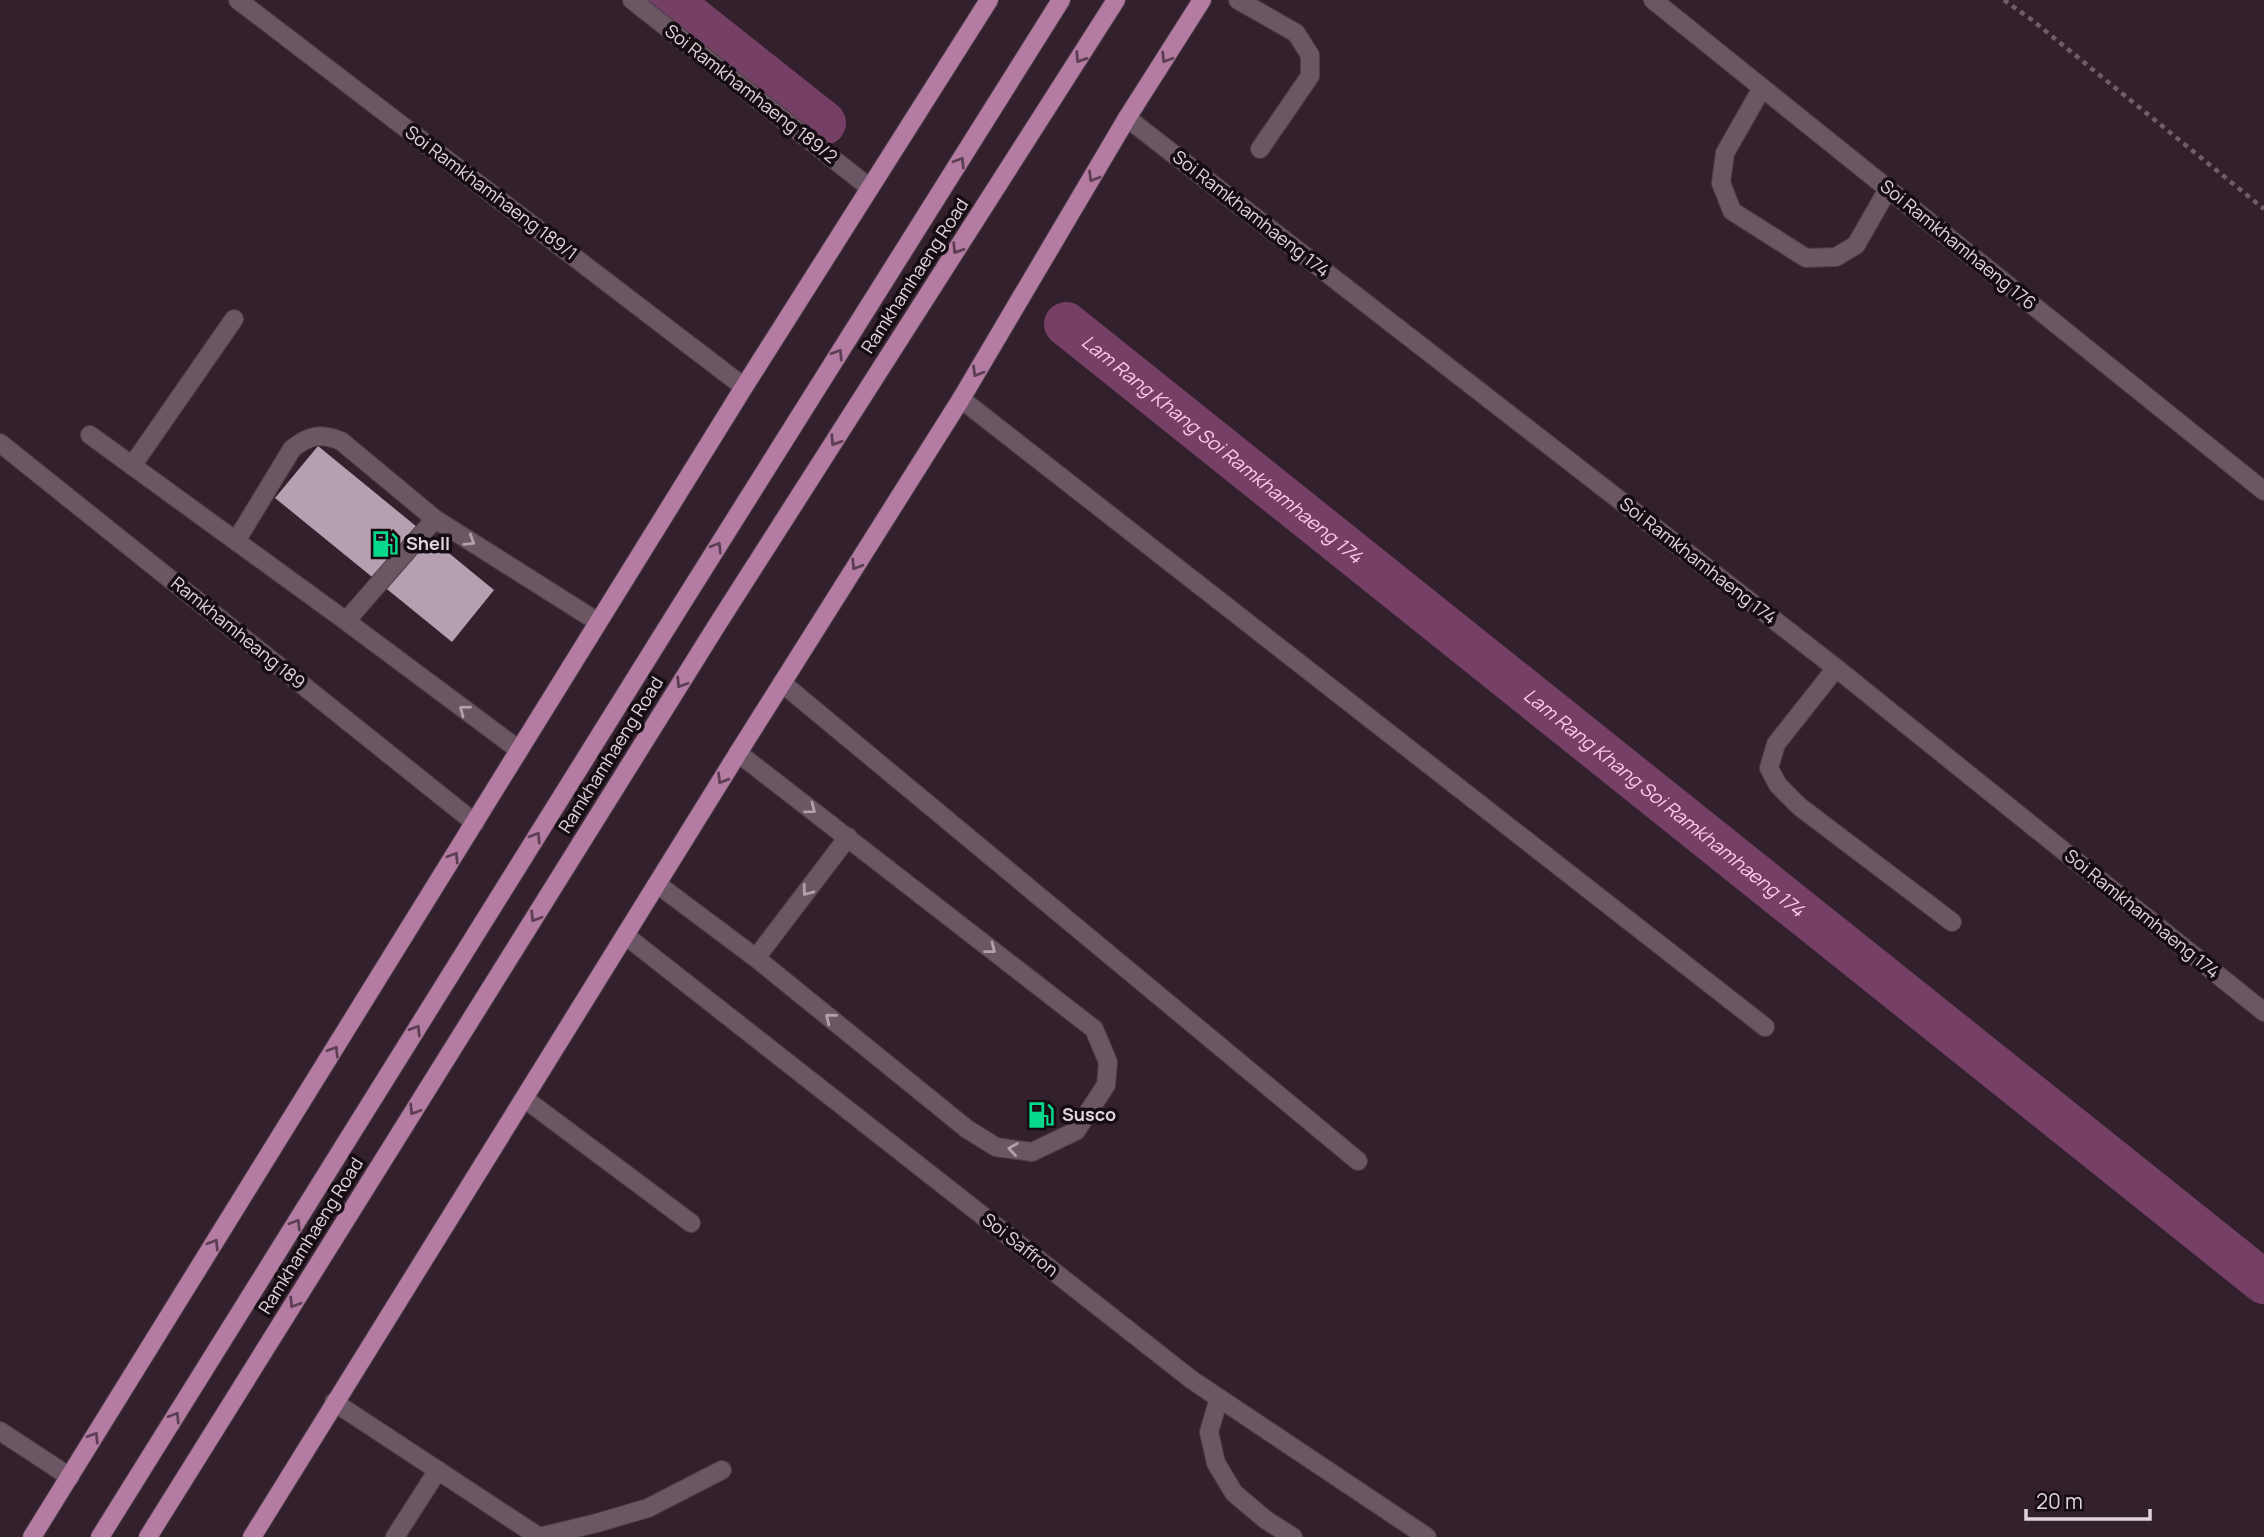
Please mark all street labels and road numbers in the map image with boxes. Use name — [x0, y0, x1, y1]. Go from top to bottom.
street label: Soi Ramkhamhaeng 189/2 — [660, 18, 843, 168]
street label: Soi Ramkhamhaeng 189/1 — [401, 120, 583, 265]
street label: Soi Ramkhamhaeng 174 — [1168, 144, 1335, 282]
street label: Soi Ramkhamhaeng 176 — [1876, 174, 2042, 315]
street label: Ramkhamhaeng Road — [855, 193, 973, 357]
street label: Soi Ramkhamhaeng 174 — [1615, 491, 1782, 629]
street label: Ramkhamheang 189 — [167, 571, 311, 694]
street label: Ramkhamhaeng Road — [552, 672, 668, 837]
street label: Soi Ramkhamhaeng 174 — [2060, 843, 2225, 983]
street label: Ramkhamhaeng Road — [252, 1153, 368, 1318]
street label: Soi Saffron — [978, 1207, 1064, 1281]

